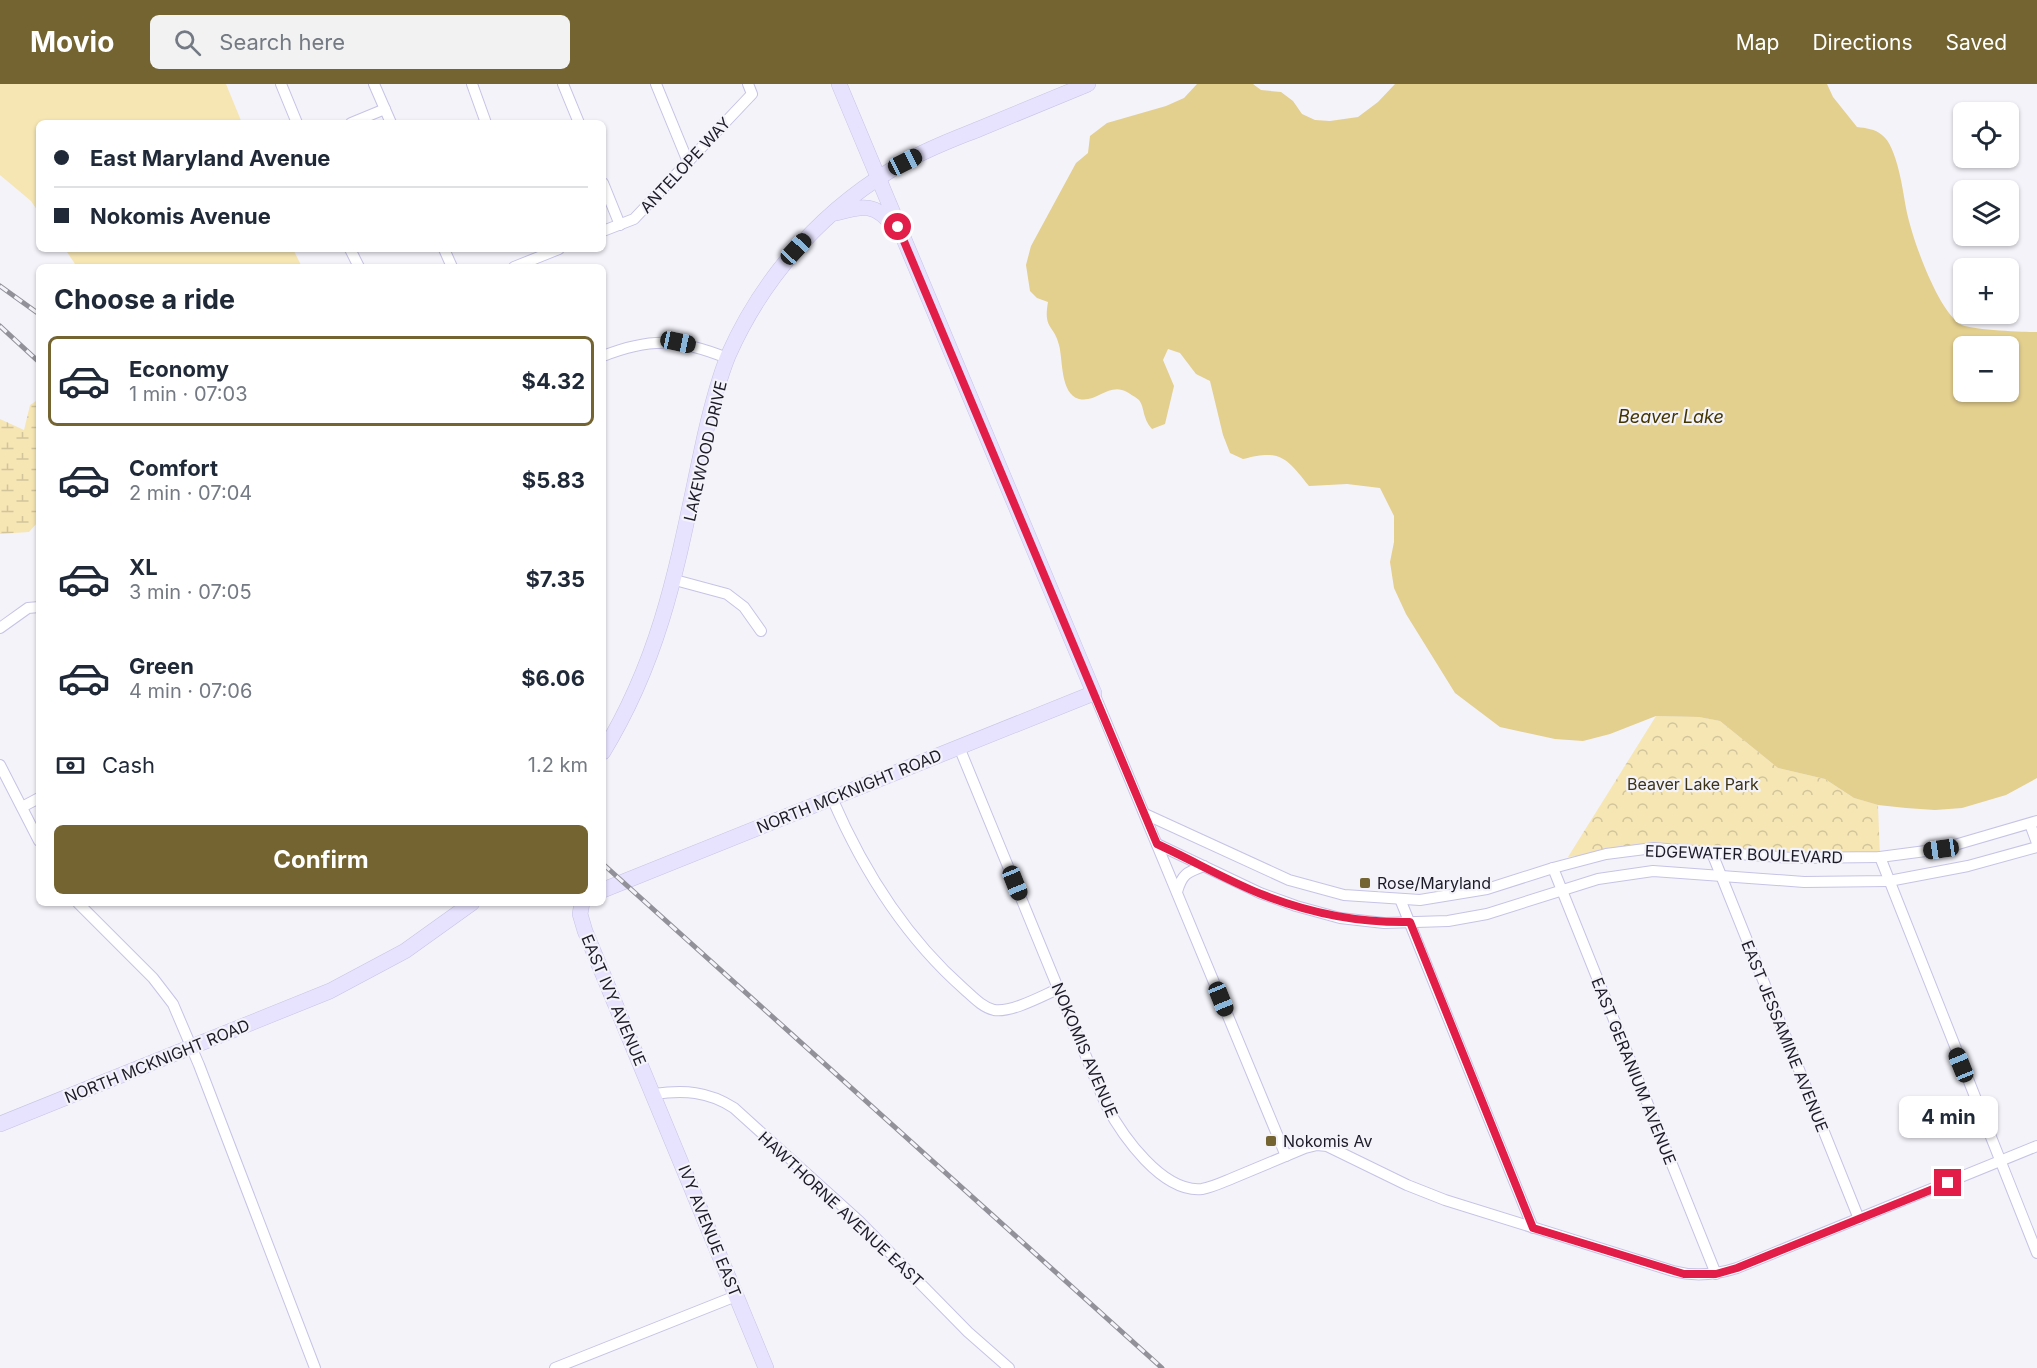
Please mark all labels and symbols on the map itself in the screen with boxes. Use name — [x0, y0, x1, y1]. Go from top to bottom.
street label: ANTELOPE WAY — [635, 113, 735, 217]
car — [885, 146, 925, 178]
route start — [884, 213, 911, 240]
car — [777, 230, 815, 268]
car — [659, 329, 697, 355]
street label: LAKEWOOD DRIVE — [679, 379, 731, 523]
water label: Beaver Lake — [1618, 406, 1724, 427]
street label: NORTH MCKNIGHT ROAD — [754, 745, 944, 837]
park label: Beaver Lake Park — [1627, 774, 1759, 794]
car — [1922, 838, 1960, 860]
street label: EDGEWATER BOULEVARD — [1645, 841, 1843, 867]
car — [1000, 863, 1030, 903]
place label: Rose/Maryland — [1377, 873, 1491, 893]
marker: Rose/Maryland — [1358, 876, 1372, 890]
street label: EAST IVY AVENUE — [577, 931, 651, 1069]
street label: EAST JESSAMINE AVENUE — [1737, 937, 1833, 1135]
street label: EAST GERANIUM AVENUE — [1587, 975, 1681, 1167]
car — [1206, 979, 1236, 1019]
street label: NOKOMIS AVENUE — [1048, 980, 1122, 1120]
street label: NORTH MCKNIGHT ROAD — [62, 1015, 252, 1107]
car — [1946, 1045, 1976, 1085]
callout: 4 min — [1898, 1096, 1998, 1138]
street label: HAWTHORNE AVENUE EAST — [754, 1127, 928, 1291]
place label: Nokomis Av — [1283, 1131, 1372, 1151]
marker: Nokomis Av — [1264, 1134, 1278, 1148]
street label: IVY AVENUE EAST — [674, 1162, 746, 1300]
route end — [1934, 1169, 1961, 1196]

